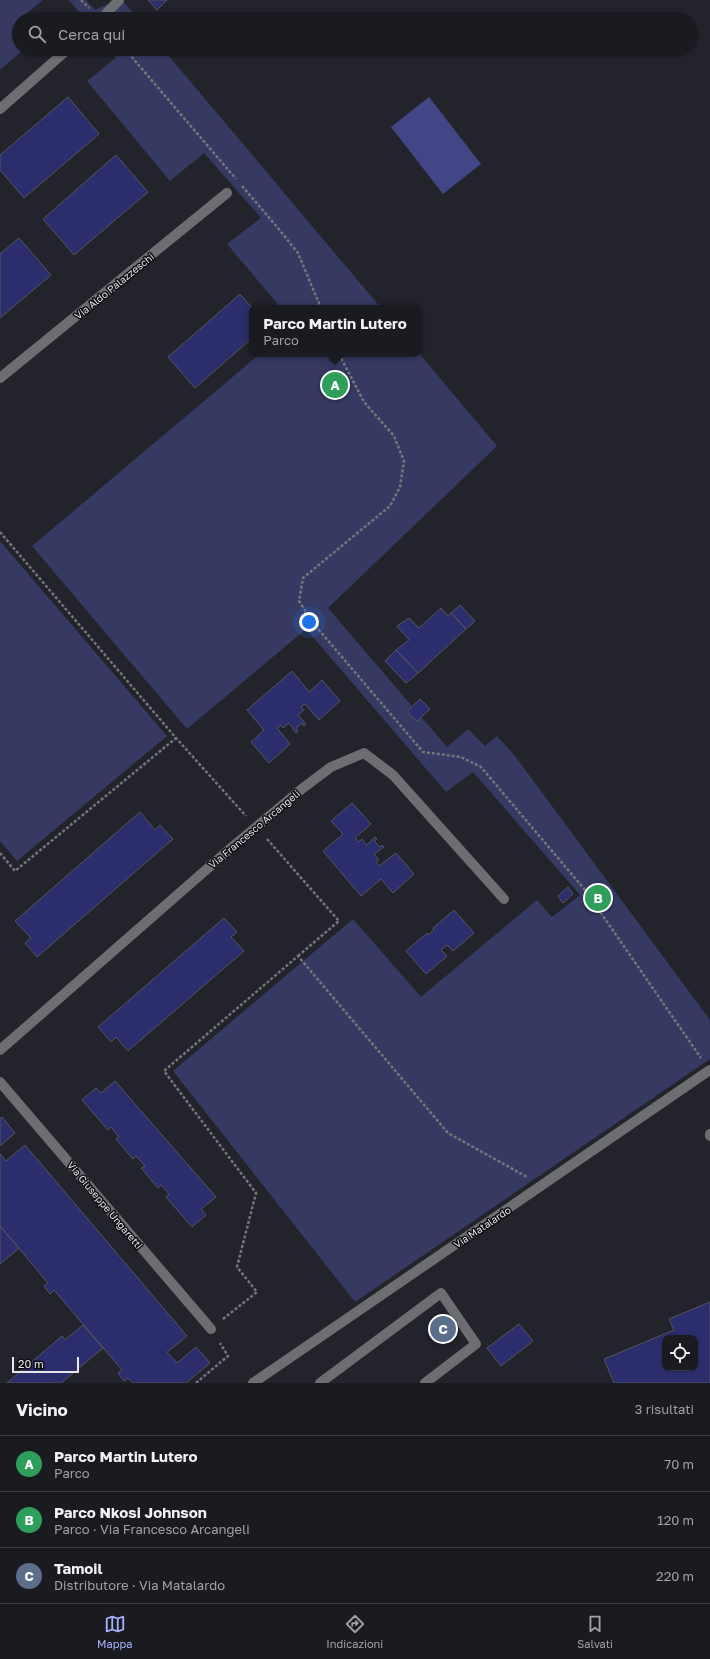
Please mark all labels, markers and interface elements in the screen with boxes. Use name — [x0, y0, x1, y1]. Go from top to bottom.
search box — [12, 12, 698, 56]
icon: search — [26, 23, 48, 45]
text: Cerca qui — [58, 25, 125, 43]
street label: Via Aldo Palazzeschi — [72, 250, 156, 322]
popup — [249, 305, 421, 357]
text: Parco Martin Lutero — [263, 314, 407, 332]
text: Parco — [263, 332, 299, 348]
pin: A — [322, 370, 348, 400]
your location — [299, 612, 319, 632]
street label: Via Francesco Arcangeli — [206, 787, 302, 871]
pin: B — [585, 883, 611, 913]
street label: Via Giuseppe Ungaretti — [65, 1159, 145, 1251]
street label: Via Matalardo — [451, 1204, 513, 1250]
pin: C — [430, 1314, 456, 1344]
map controls — [662, 1335, 698, 1371]
button: locate — [662, 1335, 698, 1371]
scale bar — [12, 1355, 79, 1374]
text: 20 m — [18, 1357, 44, 1370]
text: Vicino — [16, 1399, 68, 1420]
text: 3 risultati — [635, 1401, 694, 1417]
text: Parco Martin Lutero — [54, 1447, 197, 1465]
text: A — [24, 1456, 34, 1472]
text: 70 m — [664, 1456, 694, 1472]
text: Parco — [54, 1465, 90, 1481]
text: Parco Nkosi Johnson — [54, 1503, 207, 1521]
text: B — [24, 1512, 34, 1528]
text: 120 m — [657, 1512, 694, 1528]
text: Parco · Via Francesco Arcangeli — [54, 1521, 250, 1537]
text: Tamoil — [54, 1559, 103, 1577]
text: C — [24, 1568, 34, 1584]
text: 220 m — [656, 1568, 694, 1584]
text: Distributore · Via Matalardo — [54, 1577, 225, 1593]
tab: Mappa — [97, 1613, 132, 1650]
tab: Indicazioni — [326, 1613, 383, 1650]
tab: Salvati — [577, 1613, 613, 1650]

